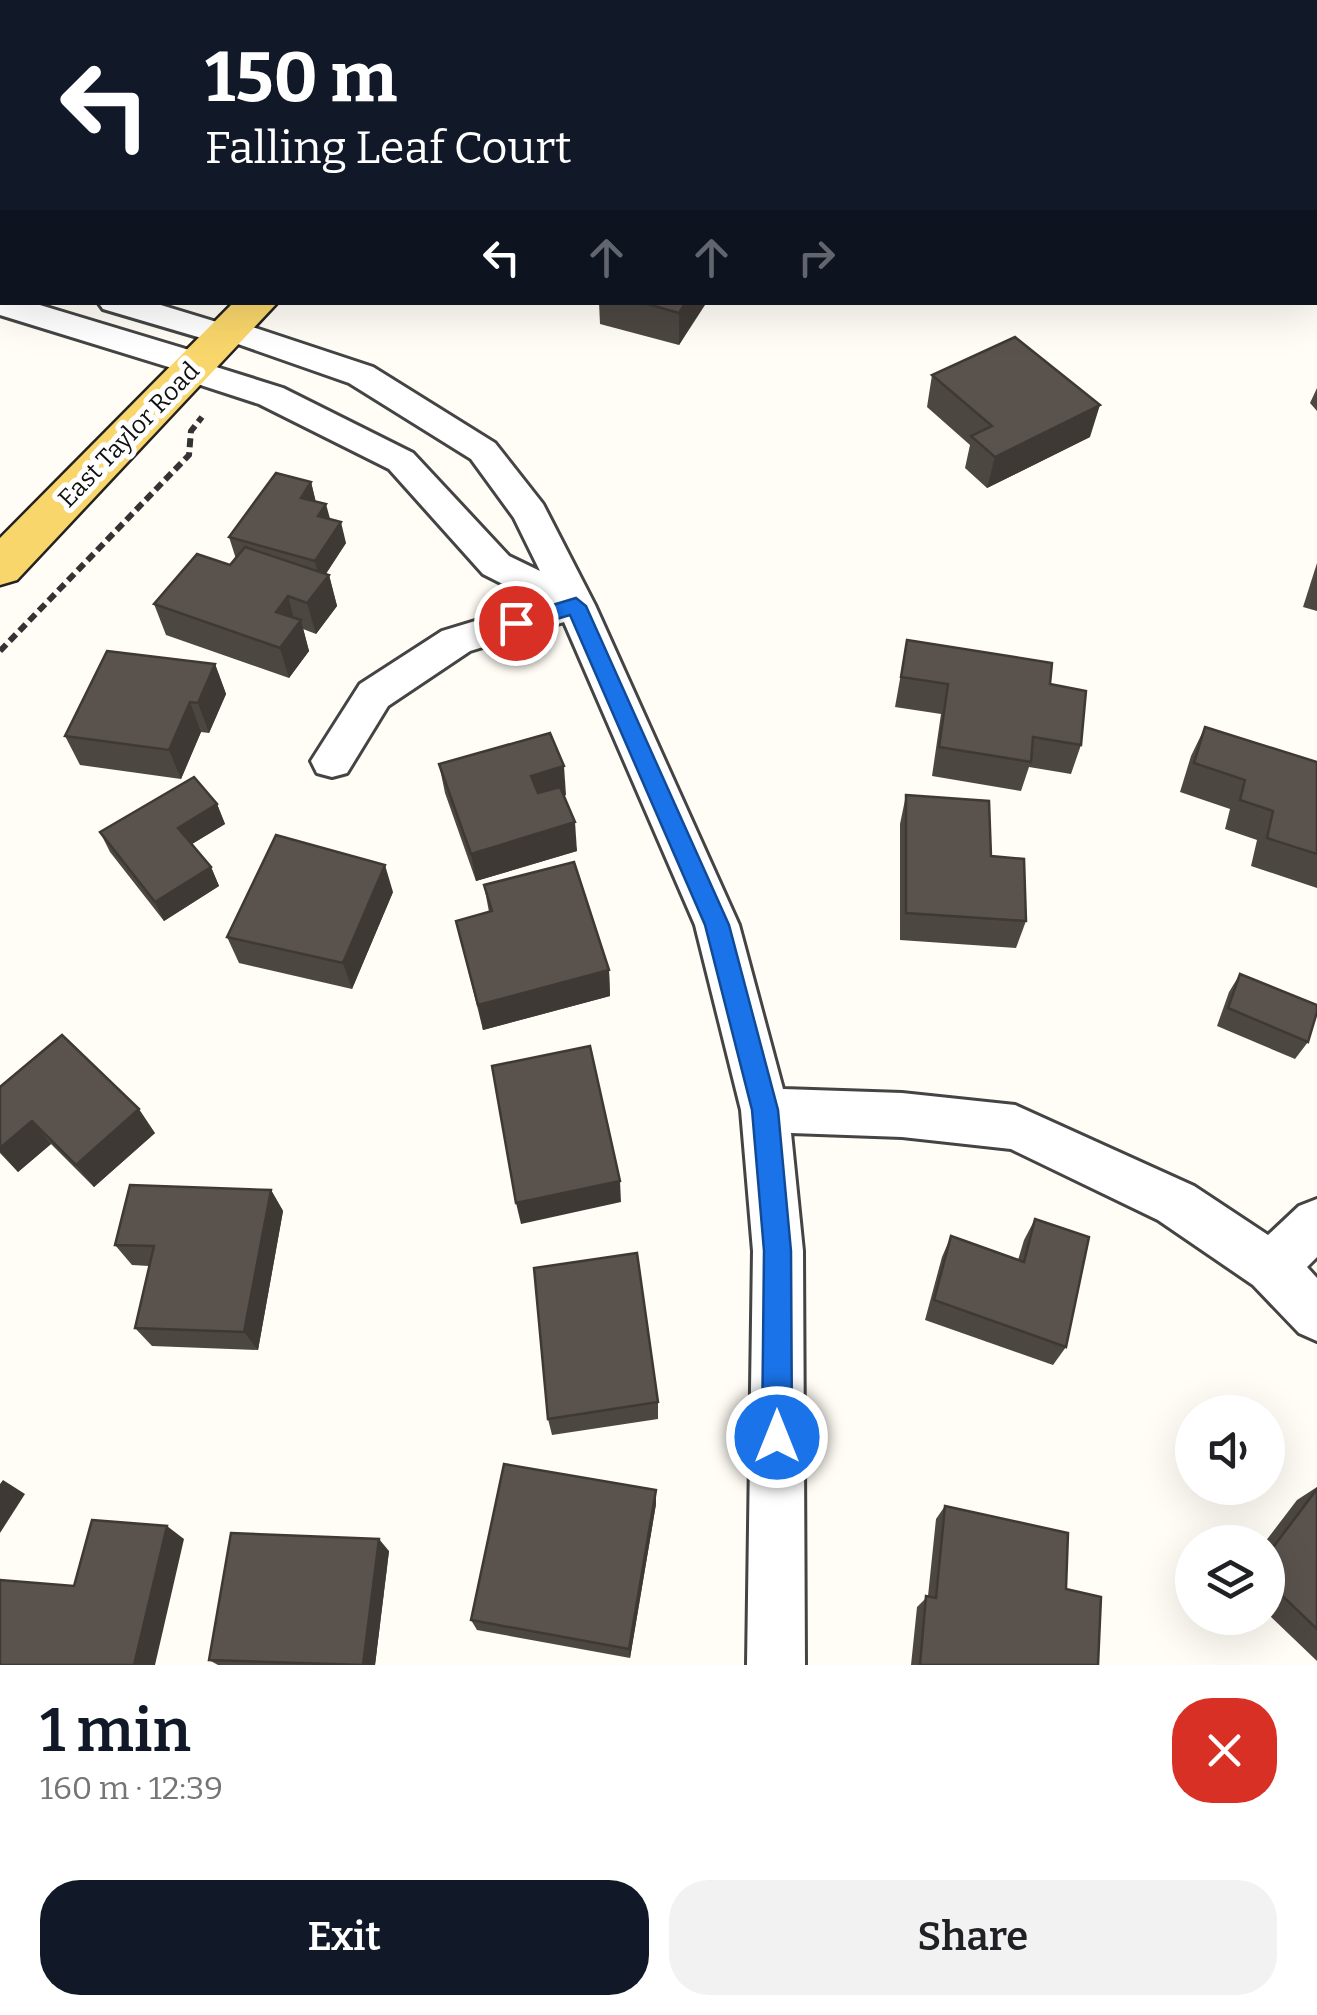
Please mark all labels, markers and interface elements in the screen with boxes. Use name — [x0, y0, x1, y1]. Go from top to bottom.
text: 150 m — [205, 36, 397, 120]
icon: left — [40, 40, 170, 170]
text: Falling Leaf Court — [205, 121, 571, 175]
icon: left — [474, 230, 529, 285]
icon: ahead — [579, 230, 634, 285]
icon: ahead — [684, 230, 739, 285]
icon: right — [789, 230, 844, 285]
street label: East Taylor Road — [52, 356, 206, 514]
pin — [474, 581, 559, 666]
icon: arrive — [489, 596, 544, 651]
position arrow — [725, 1385, 829, 1489]
map controls — [1175, 1395, 1285, 1635]
button: sound — [1175, 1395, 1285, 1505]
button: layers — [1175, 1525, 1285, 1635]
text: 1 min — [40, 1695, 191, 1767]
button: close — [1172, 1698, 1277, 1803]
text: 160 m · 12:39 — [40, 1769, 223, 1807]
button: Exit — [40, 1880, 649, 1995]
button: Share — [669, 1880, 1277, 1995]

